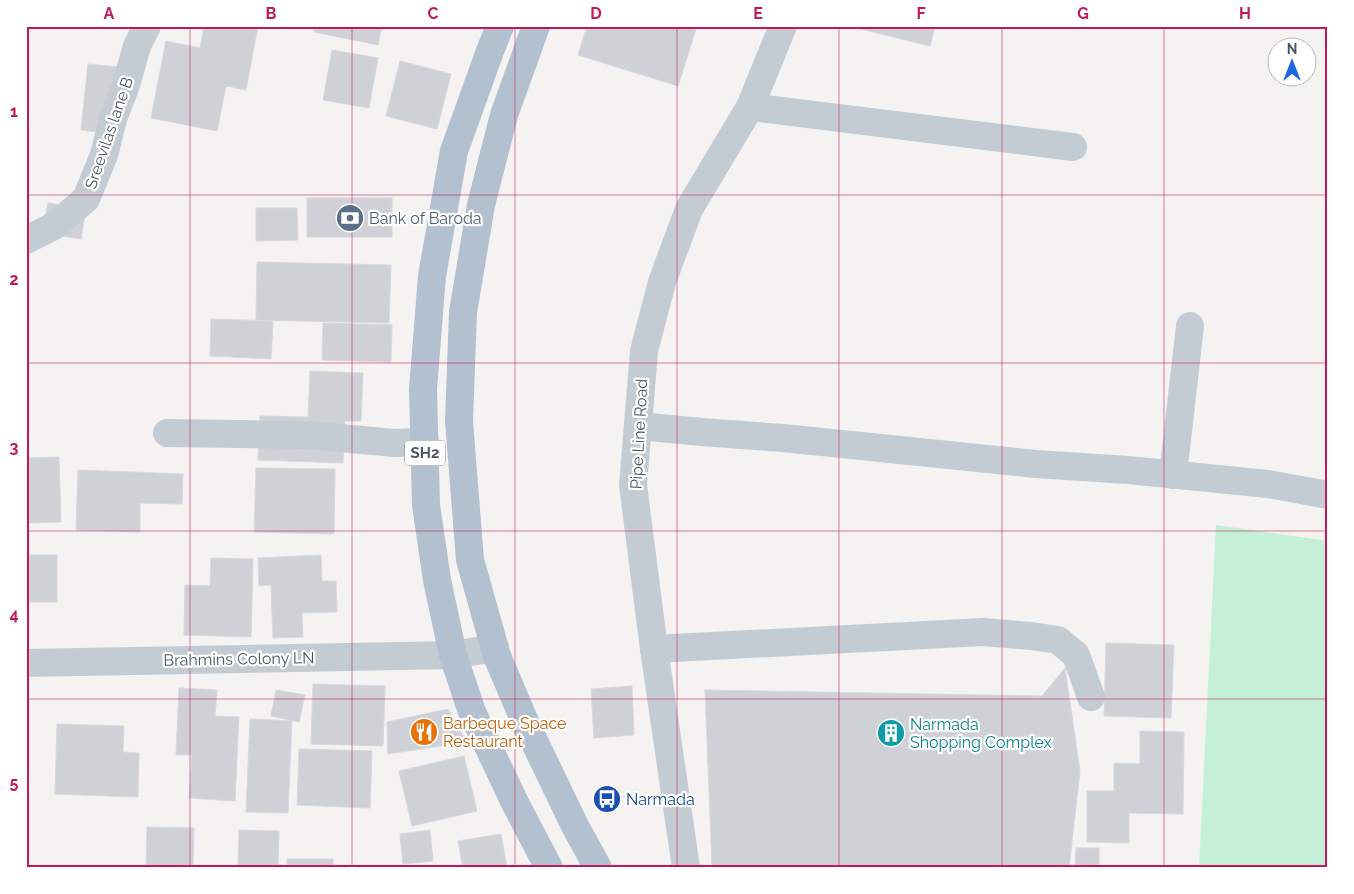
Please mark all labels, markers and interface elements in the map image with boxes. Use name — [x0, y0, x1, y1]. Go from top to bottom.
text: A — [104, 4, 115, 23]
text: B — [266, 4, 277, 23]
text: C — [428, 4, 439, 23]
text: D — [590, 4, 602, 23]
text: E — [753, 4, 763, 23]
text: F — [916, 4, 926, 23]
text: G — [1077, 4, 1089, 23]
text: H — [1239, 4, 1251, 23]
north arrow — [1266, 38, 1316, 88]
text: N — [1287, 41, 1297, 57]
street label: Sreevilas lane B — [81, 75, 137, 191]
text: 1 — [10, 102, 18, 121]
bank icon: Bank of Baroda — [335, 203, 365, 233]
place label: Bank of Baroda — [369, 209, 482, 228]
text: 2 — [9, 270, 19, 289]
street label: Pipe Line Road — [627, 378, 651, 490]
text: 3 — [10, 438, 19, 457]
road number: SH2 — [405, 440, 445, 466]
text: 4 — [9, 605, 19, 624]
street label: Brahmins Colony LN — [163, 648, 315, 670]
place label: Barbeque Space Restaurant — [443, 714, 567, 751]
place label: Narmada Shopping Complex — [910, 715, 1052, 752]
restaurant icon: Barbeque Space Restaurant — [409, 717, 439, 747]
building icon: Narmada Shopping Complex — [876, 718, 906, 748]
text: 5 — [10, 773, 19, 792]
bus stop icon: Narmada — [592, 784, 622, 814]
place label: Narmada — [626, 790, 695, 809]

